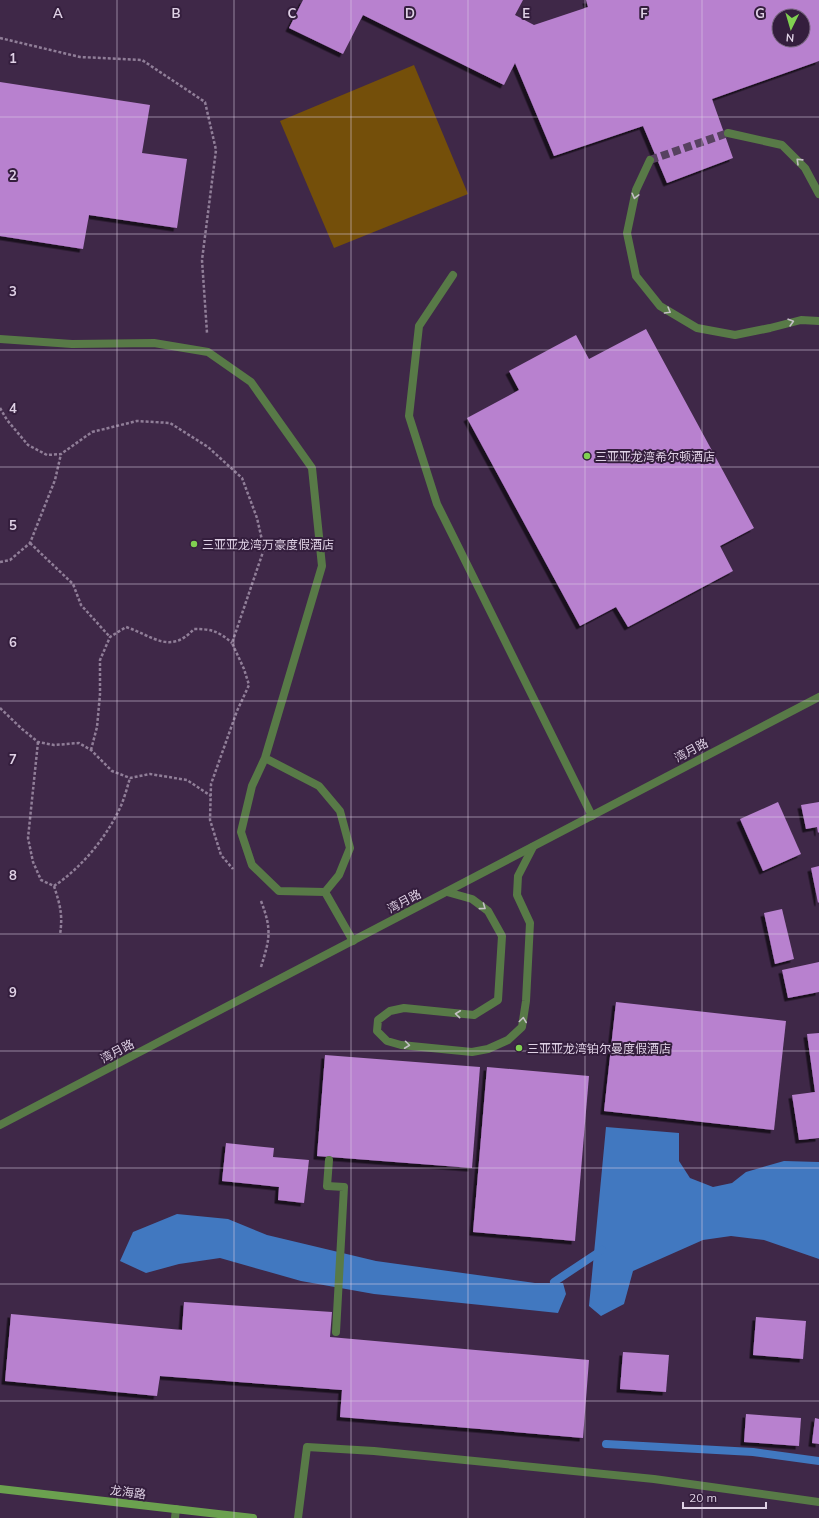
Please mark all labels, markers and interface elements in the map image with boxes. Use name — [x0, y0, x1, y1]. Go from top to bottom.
text: A — [53, 5, 63, 21]
text: B — [172, 5, 181, 21]
text: C — [288, 5, 297, 21]
text: D — [405, 5, 415, 21]
text: E — [522, 5, 530, 21]
text: F — [640, 5, 648, 21]
text: G — [755, 5, 765, 21]
north arrow — [771, 8, 811, 48]
text: N — [785, 31, 795, 45]
text: 1 — [9, 50, 17, 66]
one-way arrow — [796, 158, 804, 166]
text: 2 — [9, 167, 17, 183]
one-way arrow — [631, 192, 640, 199]
text: 3 — [9, 283, 17, 299]
one-way arrow — [664, 306, 671, 313]
one-way arrow — [788, 318, 795, 327]
text: 4 — [9, 400, 17, 416]
place label: 三亚亚龙湾希尔顿酒店 — [595, 449, 715, 464]
marker: 三亚亚龙湾希尔顿酒店 — [582, 451, 592, 461]
text: 5 — [9, 517, 17, 533]
place label: 三亚亚龙湾万豪度假酒店 — [202, 537, 334, 552]
marker: 三亚亚龙湾万豪度假酒店 — [189, 539, 199, 549]
text: 6 — [9, 634, 17, 650]
street label: 湾月路 — [672, 735, 710, 765]
text: 7 — [9, 751, 17, 767]
text: 8 — [9, 867, 17, 883]
street label: 湾月路 — [385, 886, 423, 916]
one-way arrow — [478, 902, 485, 909]
text: 9 — [9, 984, 17, 1000]
one-way arrow — [455, 1009, 461, 1018]
one-way arrow — [518, 1017, 527, 1023]
street label: 湾月路 — [98, 1036, 136, 1066]
one-way arrow — [404, 1041, 410, 1050]
place label: 三亚亚龙湾铂尔曼度假酒店 — [527, 1041, 671, 1056]
marker: 三亚亚龙湾铂尔曼度假酒店 — [514, 1043, 524, 1053]
street label: 龙海路 — [109, 1482, 147, 1502]
scale bar — [683, 1484, 766, 1510]
text: 20 m — [689, 1490, 717, 1505]

